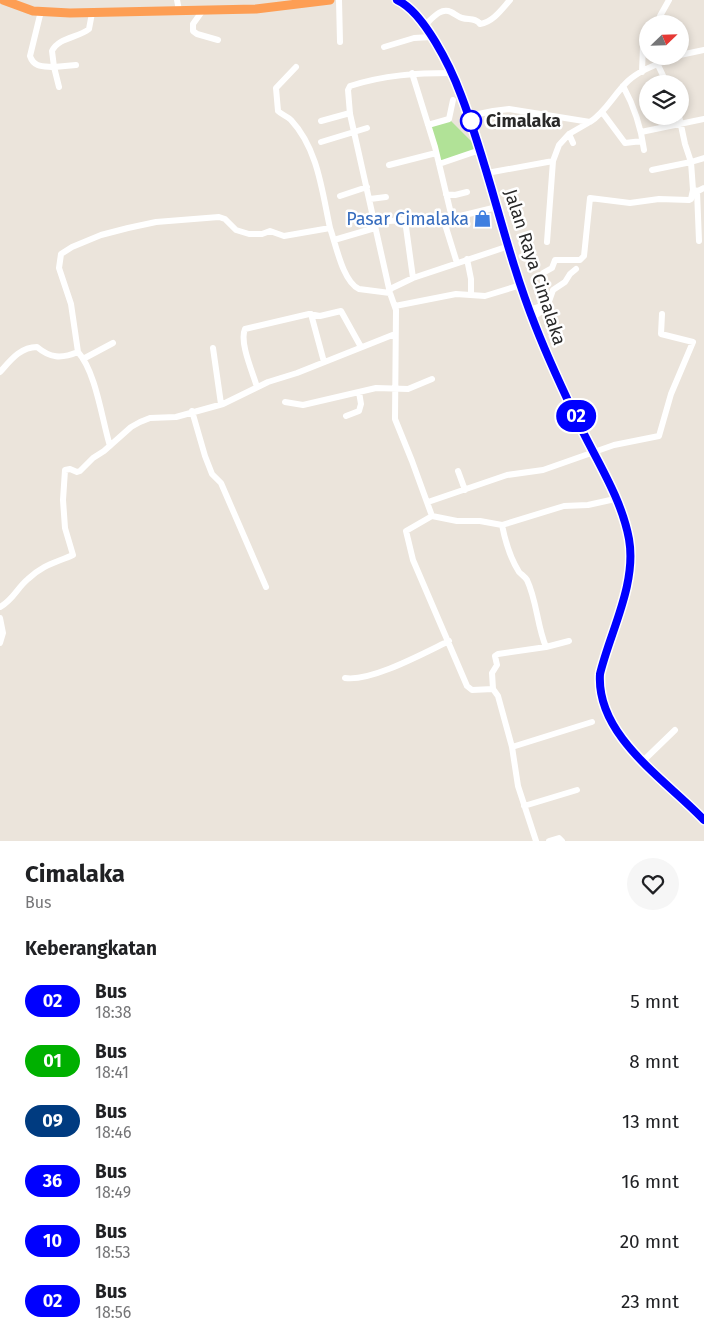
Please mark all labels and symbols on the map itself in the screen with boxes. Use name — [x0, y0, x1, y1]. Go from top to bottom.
north arrow — [639, 15, 689, 65]
marker: Cimalaka — [460, 110, 482, 132]
place label: Cimalaka — [486, 110, 561, 132]
street label: Jalan Raya Cimalaka — [499, 186, 571, 348]
place label: Pasar Cimalaka — [346, 208, 469, 230]
shop icon: Pasar Cimalaka — [473, 209, 493, 229]
line badge: 02 — [554, 400, 598, 432]

